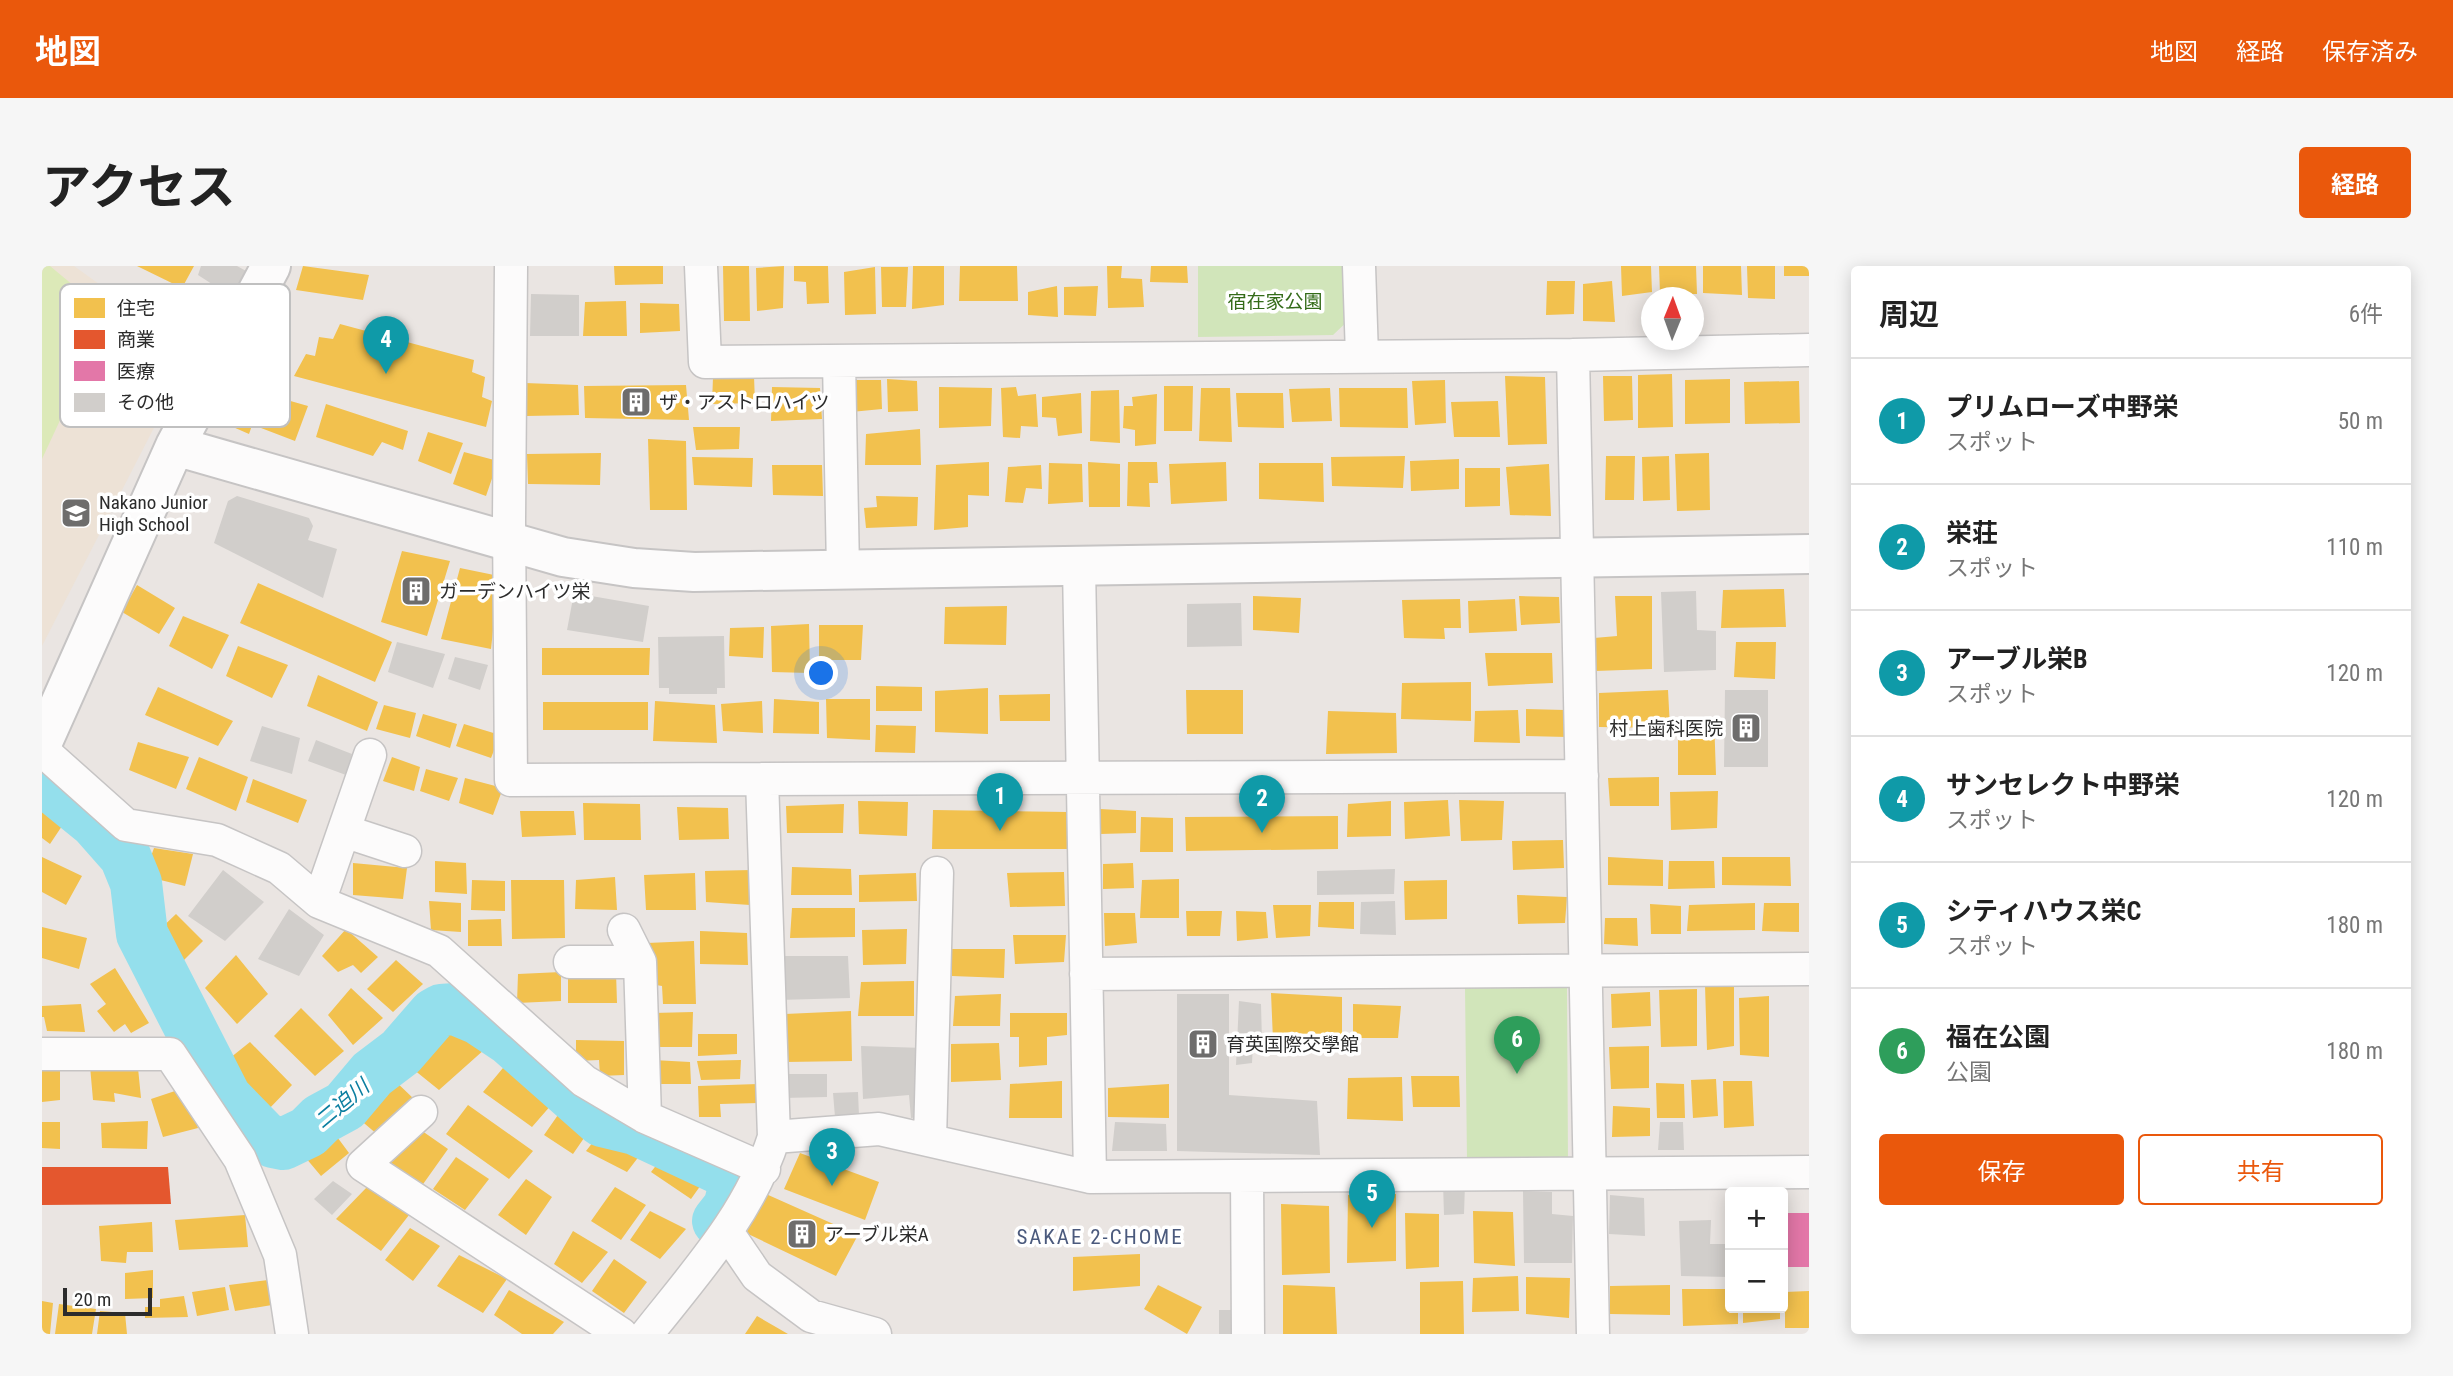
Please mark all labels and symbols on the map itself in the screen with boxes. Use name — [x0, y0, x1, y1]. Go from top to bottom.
legend — [60, 284, 290, 427]
north arrow — [1641, 287, 1704, 350]
park label: 宿在家公園 — [1227, 290, 1323, 313]
text: 住宅 — [117, 297, 155, 320]
pin: 4 — [363, 316, 409, 374]
text: 商業 — [117, 328, 155, 351]
text: 医療 — [117, 360, 155, 383]
building icon: ザ・アストロハイツ — [619, 385, 653, 419]
text: その他 — [117, 391, 174, 414]
place label: ザ・アストロハイツ — [659, 391, 830, 414]
place label: Nakano Junior High School — [99, 491, 208, 536]
school or university icon: Nakano Junior High School — [59, 496, 93, 530]
building icon: ガーデンハイツ栄 — [399, 574, 433, 608]
place label: ガーデンハイツ栄 — [439, 580, 591, 603]
your location — [804, 656, 838, 690]
building icon: 村上歯科医院 — [1729, 711, 1763, 745]
place label: 村上歯科医院 — [1609, 717, 1723, 740]
pin: 1 — [977, 773, 1023, 831]
pin: 2 — [1239, 775, 1285, 833]
pin: 6 — [1494, 1016, 1540, 1074]
building icon: 育英国際交學館 — [1186, 1027, 1220, 1061]
place label: 育英国際交學館 — [1226, 1033, 1359, 1056]
water label: 二迫川 — [310, 1073, 375, 1133]
pin: 3 — [809, 1128, 855, 1186]
pin: 5 — [1349, 1170, 1395, 1228]
building icon: アーブル栄A — [785, 1217, 819, 1251]
place label: アーブル栄A — [825, 1223, 929, 1246]
district label: SAKAE 2-CHOME — [1016, 1225, 1184, 1249]
scale bar — [63, 1285, 152, 1317]

